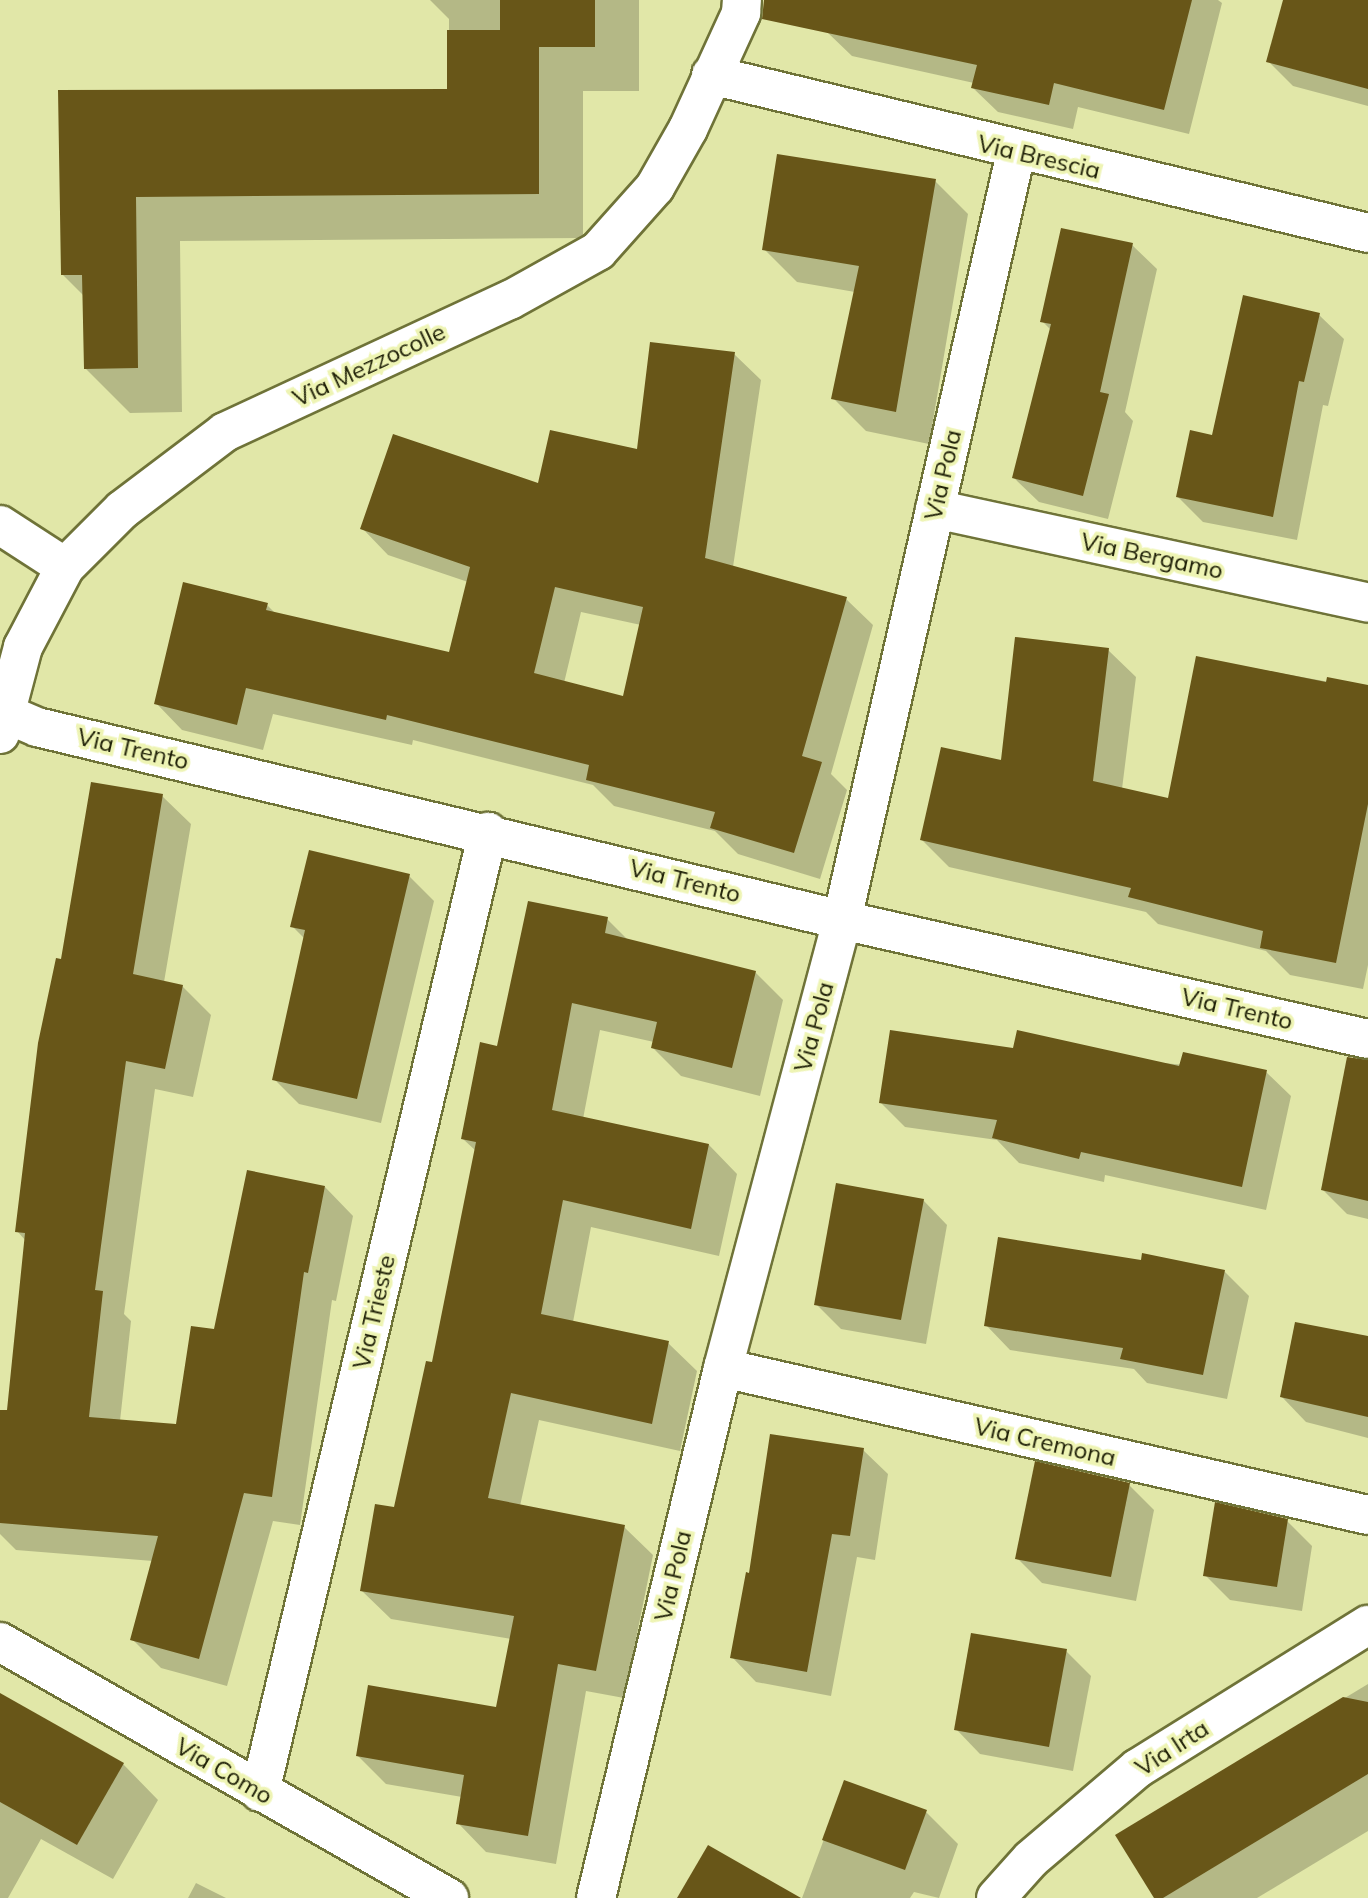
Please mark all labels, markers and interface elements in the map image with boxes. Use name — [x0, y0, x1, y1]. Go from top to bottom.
street label: Via Brescia — [975, 129, 1103, 185]
street label: Via Mezzocolle — [288, 317, 450, 413]
street label: Via Pola — [919, 427, 967, 523]
street label: Via Bergamo — [1078, 527, 1226, 585]
street label: Via Trento — [74, 722, 192, 776]
street label: Via Trento — [626, 853, 744, 909]
street label: Via Pola — [788, 979, 840, 1075]
street label: Via Trento — [1178, 982, 1296, 1036]
street label: Via Trieste — [347, 1252, 401, 1372]
street label: Via Cremona — [971, 1412, 1119, 1472]
street label: Via Pola — [649, 1528, 697, 1624]
street label: Via Irta — [1130, 1714, 1214, 1782]
street label: Via Como — [170, 1732, 278, 1810]

